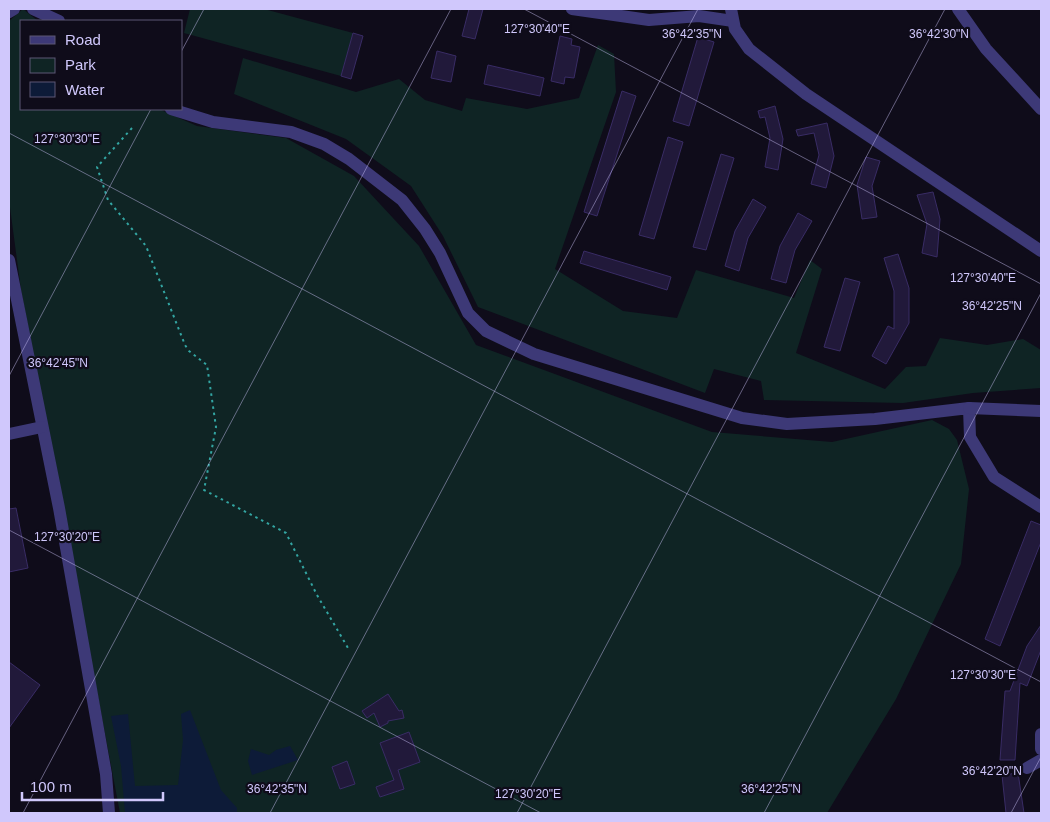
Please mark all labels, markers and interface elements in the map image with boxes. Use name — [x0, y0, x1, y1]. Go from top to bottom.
legend — [20, 20, 182, 110]
text: 127°30'40"E — [504, 22, 570, 36]
text: 36°42'35"N — [662, 27, 722, 41]
text: 36°42'30"N — [909, 27, 969, 41]
text: Road — [65, 31, 101, 48]
text: Park — [65, 56, 96, 73]
text: Water — [65, 81, 104, 98]
text: 127°30'30"E — [34, 132, 100, 146]
text: 127°30'40"E — [950, 271, 1016, 285]
text: 36°42'25"N — [962, 299, 1022, 313]
text: 36°42'45"N — [28, 356, 88, 370]
text: 127°30'20"E — [34, 530, 100, 544]
text: 127°30'30"E — [950, 668, 1016, 682]
text: 36°42'20"N — [962, 764, 1022, 778]
scale bar — [22, 770, 164, 802]
text: 100 m — [30, 778, 72, 795]
text: 36°42'35"N — [247, 782, 307, 796]
text: 36°42'25"N — [741, 782, 801, 796]
text: 127°30'20"E — [495, 787, 561, 801]

